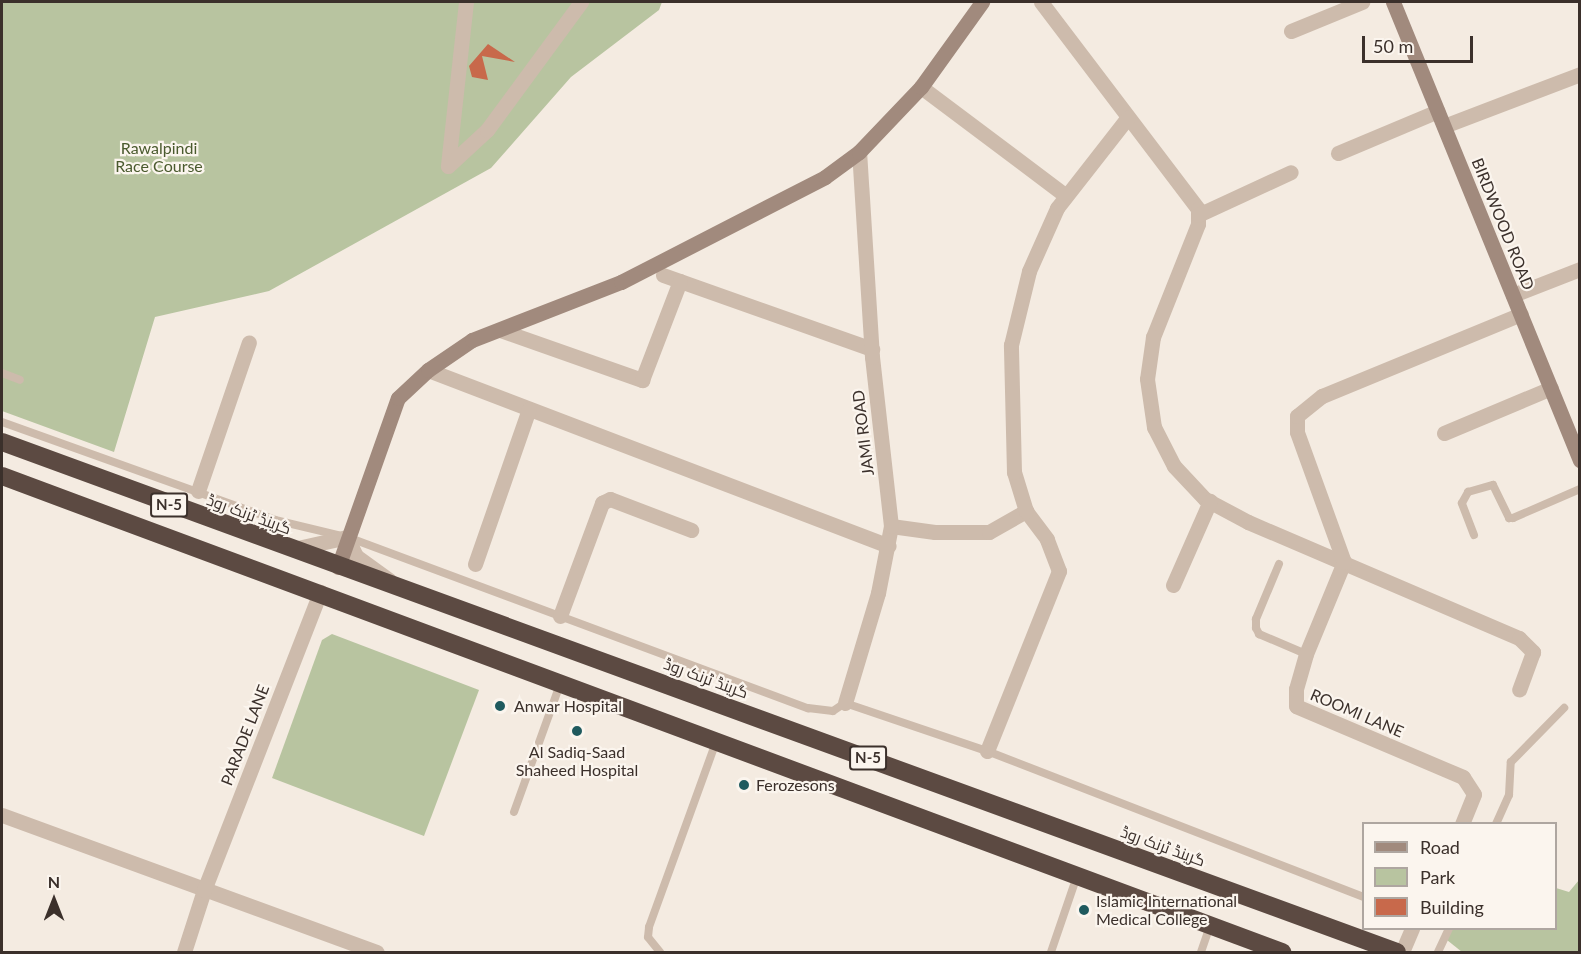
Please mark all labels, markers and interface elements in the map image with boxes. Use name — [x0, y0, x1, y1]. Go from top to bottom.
scale bar — [1365, 24, 1476, 62]
text: 50 m — [1373, 35, 1413, 57]
park label: Rawalpindi Race Course — [115, 138, 203, 176]
street label: BIRDWOOD ROAD — [1468, 155, 1538, 293]
street label: JAMI ROAD — [848, 389, 878, 477]
street label: گرینڈ ٹرنک روڈ — [204, 490, 294, 538]
road number: N-5 — [150, 493, 188, 517]
street label: گرینڈ ٹرنک روڈ — [661, 654, 751, 702]
street label: PARADE LANE — [217, 682, 273, 788]
street label: ROOMI LANE — [1307, 685, 1407, 741]
place label: Anwar Hospital — [514, 696, 622, 716]
marker: Anwar Hospital — [491, 697, 509, 715]
marker: Al Sadiq-Saad Shaheed Hospital — [568, 722, 586, 740]
place label: Al Sadiq-Saad Shaheed Hospital — [516, 742, 638, 780]
road number: N-5 — [848, 746, 888, 770]
place label: Ferozesons — [756, 775, 835, 795]
marker: Ferozesons — [737, 778, 751, 792]
street label: گرینڈ ٹرنک روڈ — [1118, 822, 1208, 870]
legend — [1362, 822, 1557, 930]
text: Road — [1420, 836, 1460, 858]
text: Park — [1420, 866, 1455, 888]
north arrow — [24, 870, 84, 930]
text: N — [48, 872, 60, 891]
place label: Islamic International Medical College — [1096, 891, 1237, 929]
text: Building — [1420, 896, 1484, 918]
marker: Islamic International Medical College — [1077, 903, 1091, 917]

